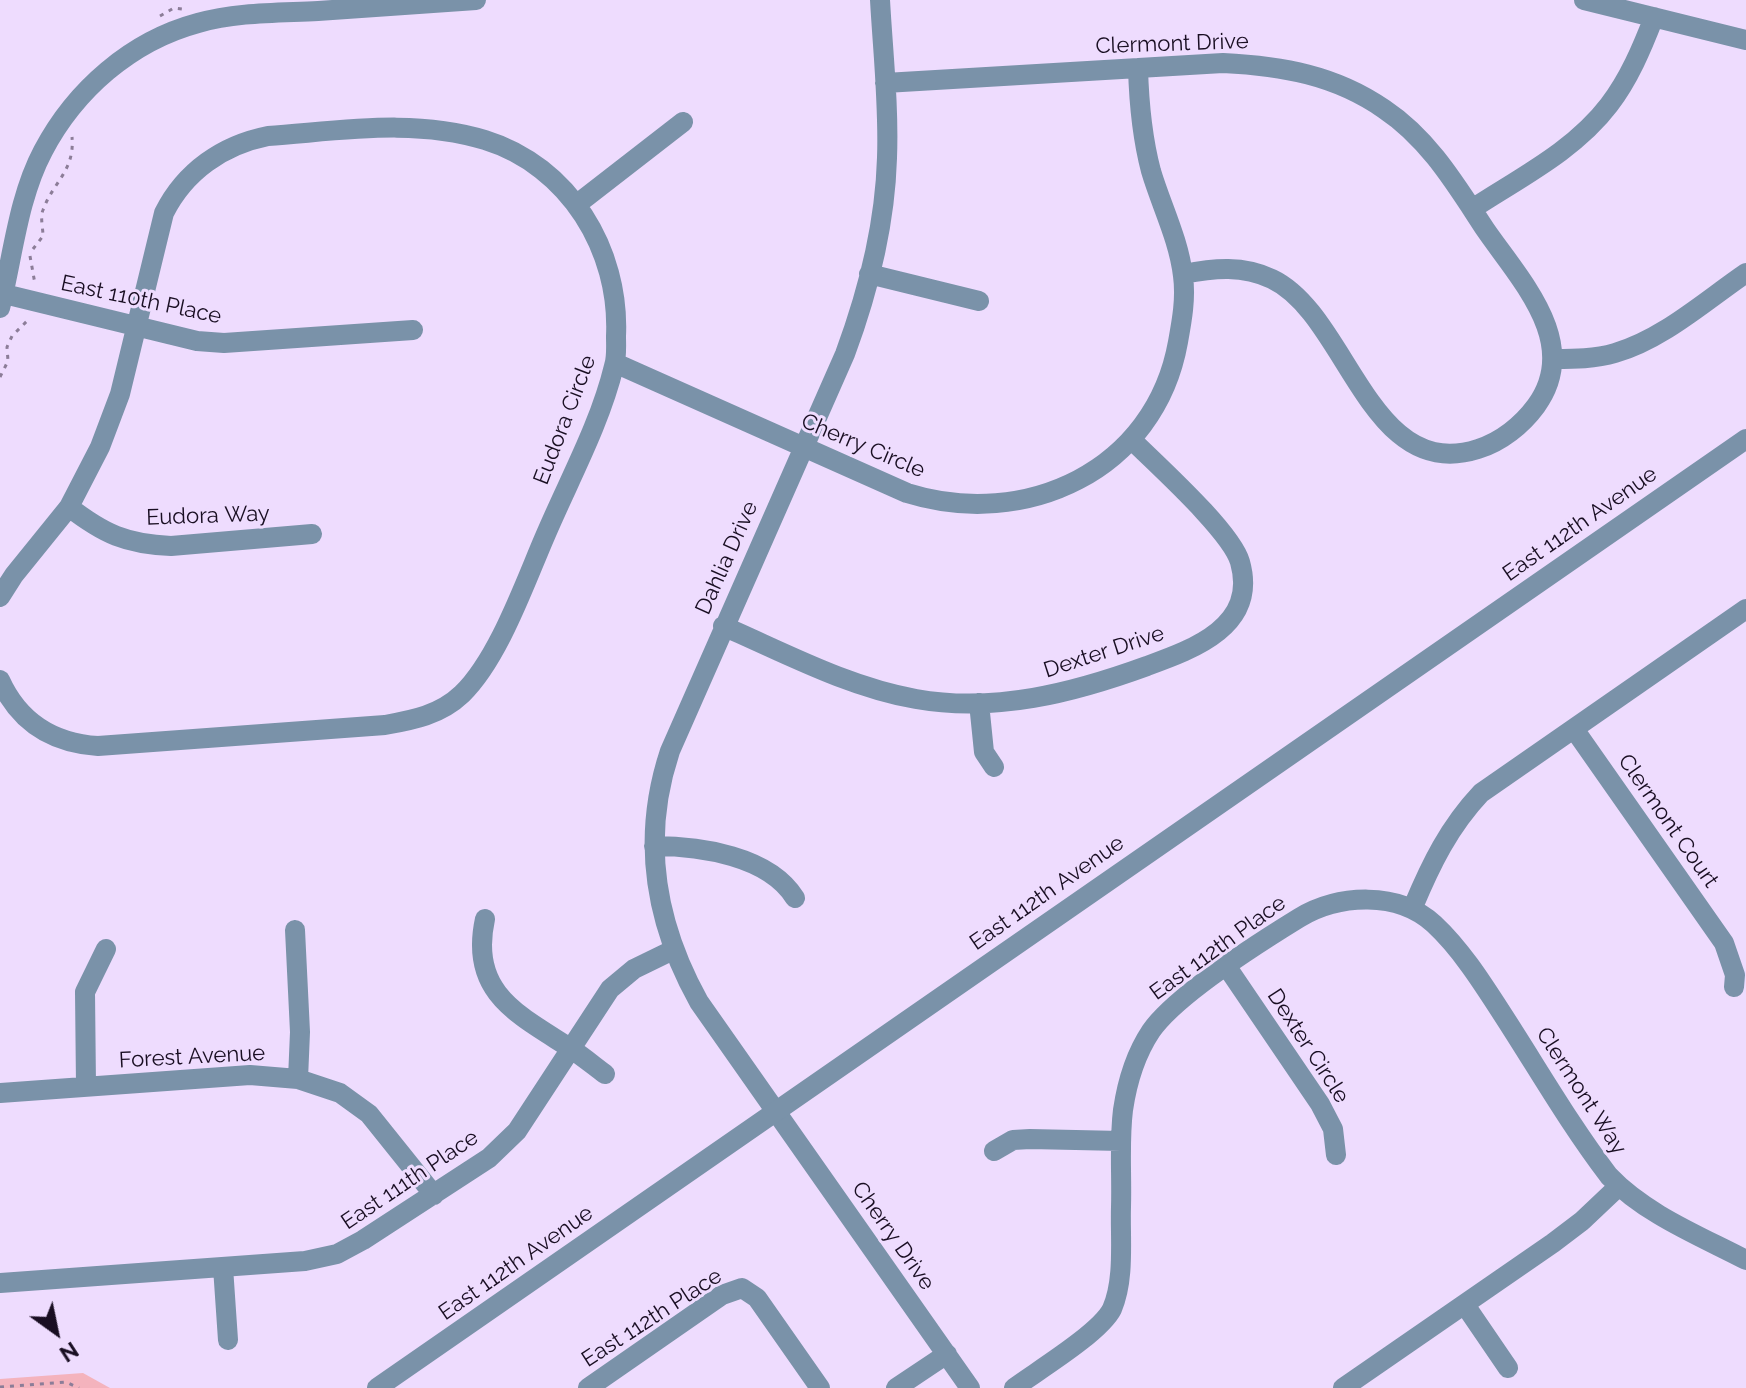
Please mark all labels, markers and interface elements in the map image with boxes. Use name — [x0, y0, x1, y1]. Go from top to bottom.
street label: Clermont Drive — [1095, 28, 1249, 60]
street label: East 110th Place — [58, 270, 224, 330]
street label: Eudora Circle — [528, 352, 602, 488]
street label: Cherry Circle — [797, 408, 929, 484]
street label: East 112th Avenue — [1498, 461, 1662, 587]
street label: Dahlia Drive — [690, 497, 764, 619]
street label: Eudora Way — [146, 501, 270, 531]
street label: Dexter Drive — [1040, 620, 1168, 684]
street label: Clermont Court — [1612, 749, 1724, 893]
street label: East 112th Avenue — [965, 830, 1129, 956]
street label: East 112th Place — [1145, 890, 1291, 1006]
street label: Dexter Circle — [1261, 984, 1355, 1108]
street label: Clermont Way — [1530, 1023, 1632, 1159]
street label: Forest Avenue — [118, 1040, 266, 1074]
street label: East 111th Place — [336, 1124, 484, 1236]
street label: Cherry Drive — [846, 1177, 940, 1295]
street label: East 112th Avenue — [434, 1200, 598, 1326]
street label: East 112th Place — [577, 1263, 727, 1373]
north arrow — [16, 1292, 96, 1372]
text: N — [55, 1337, 83, 1368]

